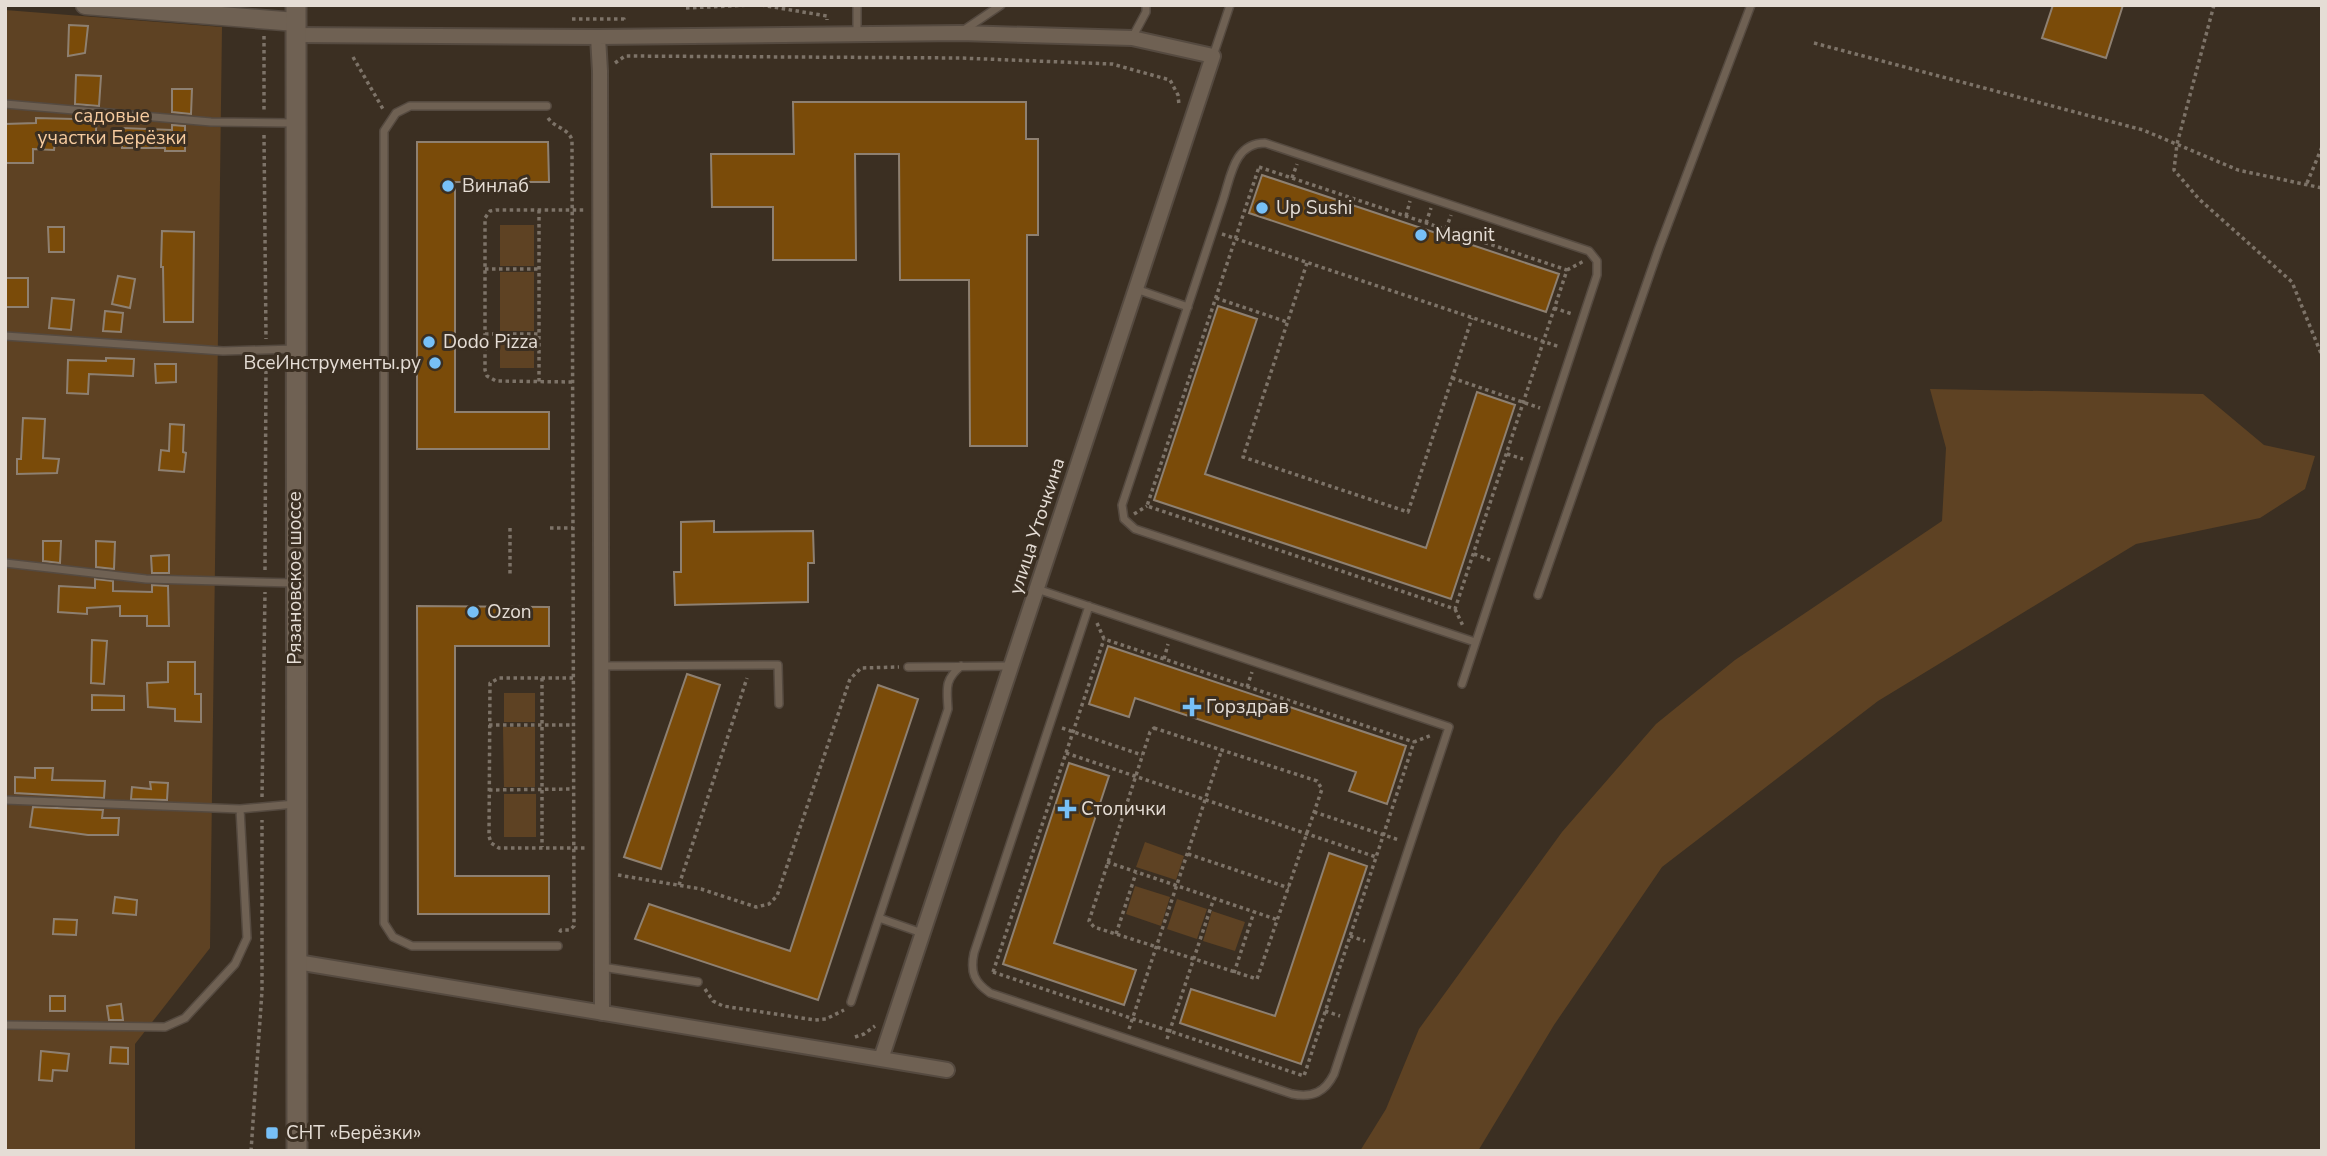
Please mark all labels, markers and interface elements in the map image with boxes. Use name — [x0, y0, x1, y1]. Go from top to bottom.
park label: садовые участки Берёзки — [37, 103, 187, 151]
place label: Винлаб — [462, 173, 529, 199]
marker: Винлаб — [440, 178, 456, 194]
place label: Up Sushi — [1276, 195, 1352, 221]
marker: Up Sushi — [1254, 200, 1270, 216]
place label: Magnit — [1435, 222, 1495, 248]
marker: Magnit — [1413, 227, 1429, 243]
place label: Dodo Pizza — [443, 329, 538, 355]
marker: Dodo Pizza — [421, 334, 437, 350]
place label: ВсеИнструменты.ру — [243, 350, 421, 376]
marker: ВсеИнструменты.ру — [427, 355, 443, 371]
street label: улица Уточкина — [1003, 454, 1071, 598]
street label: Рязановское шоссе — [282, 491, 308, 665]
place label: Ozon — [487, 599, 532, 625]
marker: Ozon — [465, 604, 481, 620]
place label: Горздрав — [1206, 694, 1289, 720]
marker: Горздрав — [1184, 699, 1200, 715]
place label: Столички — [1081, 796, 1166, 822]
marker: Столички — [1059, 801, 1075, 817]
place label: СНТ «Берёзки» — [286, 1120, 421, 1146]
marker: СНТ «Берёзки» — [264, 1125, 280, 1141]

